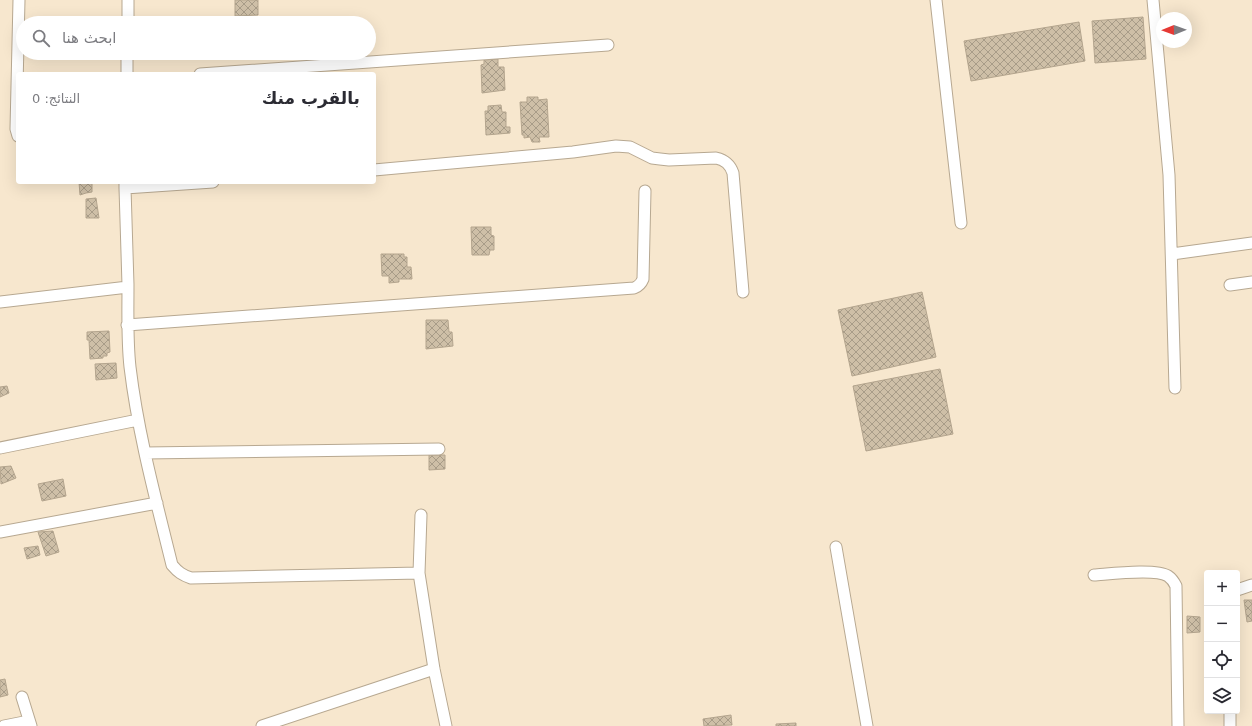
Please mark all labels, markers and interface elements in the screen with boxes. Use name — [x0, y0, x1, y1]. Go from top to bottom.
north arrow — [1156, 12, 1192, 48]
search box — [16, 16, 376, 60]
icon: search — [30, 27, 52, 49]
text: ابحث هنا — [62, 29, 117, 47]
text: بالقرب منك — [262, 88, 360, 108]
text: النتائج: 0 — [32, 91, 80, 106]
map controls — [1204, 570, 1240, 714]
button: + — [1204, 570, 1240, 606]
button: − — [1204, 606, 1240, 642]
button: locate — [1204, 642, 1240, 678]
button: layers — [1204, 678, 1240, 714]

